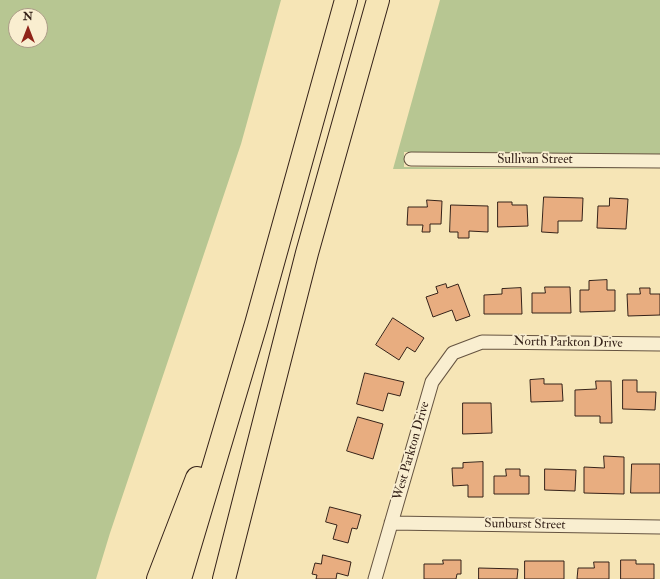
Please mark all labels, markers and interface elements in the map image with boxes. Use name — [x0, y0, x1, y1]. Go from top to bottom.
north arrow — [8, 8, 48, 48]
text: N — [23, 10, 33, 23]
street label: Sullivan Street — [497, 152, 573, 168]
street label: North Parkton Drive — [513, 334, 623, 352]
street label: West Parkton Drive — [390, 400, 434, 502]
street label: Sunburst Street — [484, 516, 566, 534]

